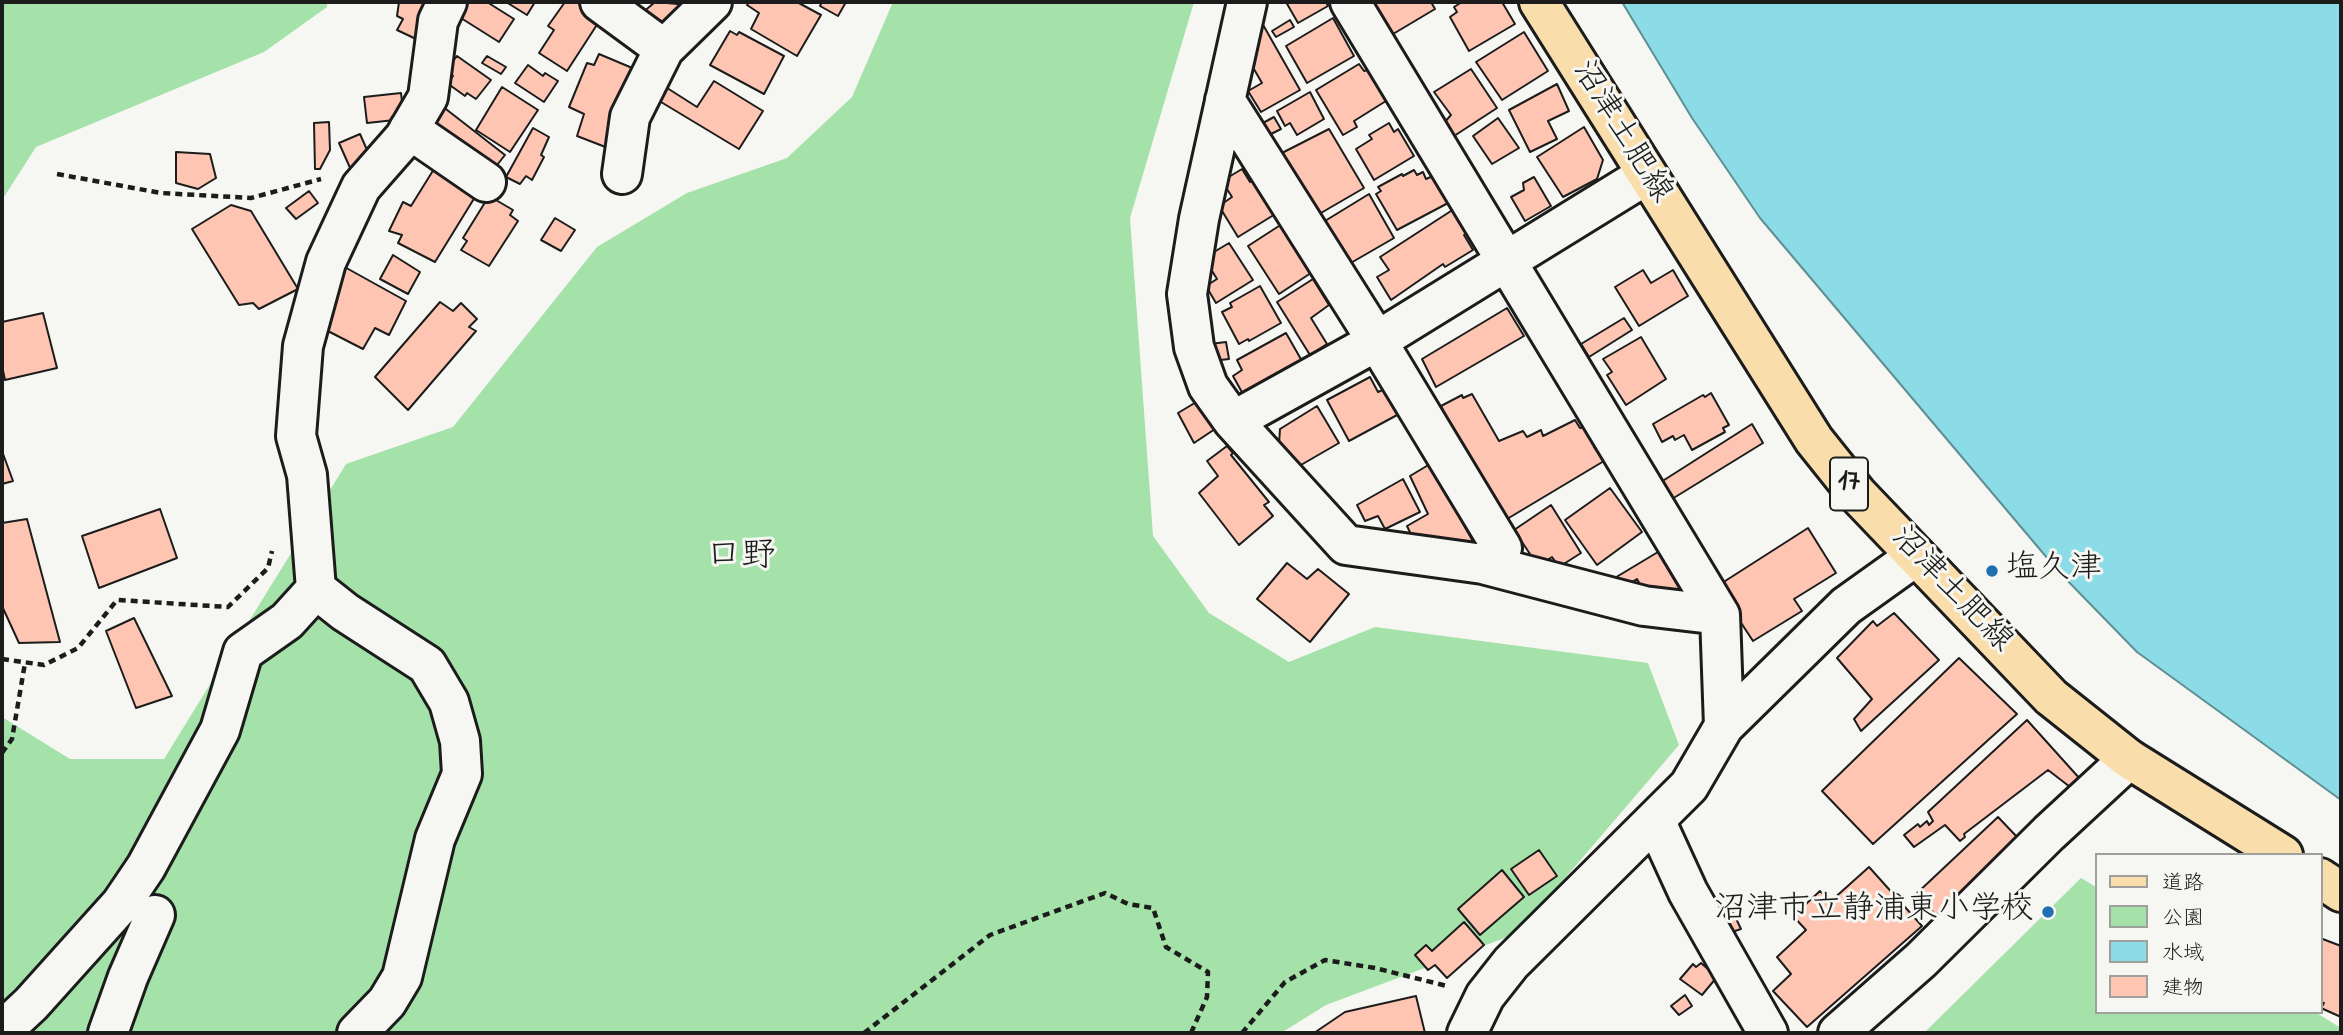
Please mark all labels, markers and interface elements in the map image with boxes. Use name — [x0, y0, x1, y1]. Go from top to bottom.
street label: 沼津土肥線 — [1561, 55, 1679, 211]
road number: 17 — [1830, 457, 1868, 510]
street label: 沼津土肥線 — [1881, 520, 2019, 662]
district label: 口野 — [706, 538, 776, 580]
place label: 塩久津 — [2006, 552, 2102, 590]
marker: 塩久津 — [1984, 563, 2000, 579]
legend — [2094, 853, 2322, 1014]
text: 道路 — [2162, 869, 2204, 899]
place label: 沼津市立静浦東小学校 — [1714, 893, 2034, 931]
marker: 沼津市立静浦東小学校 — [2040, 904, 2056, 920]
text: 公園 — [2162, 904, 2204, 934]
text: 水域 — [2162, 939, 2204, 969]
text: 建物 — [2162, 974, 2204, 1004]

